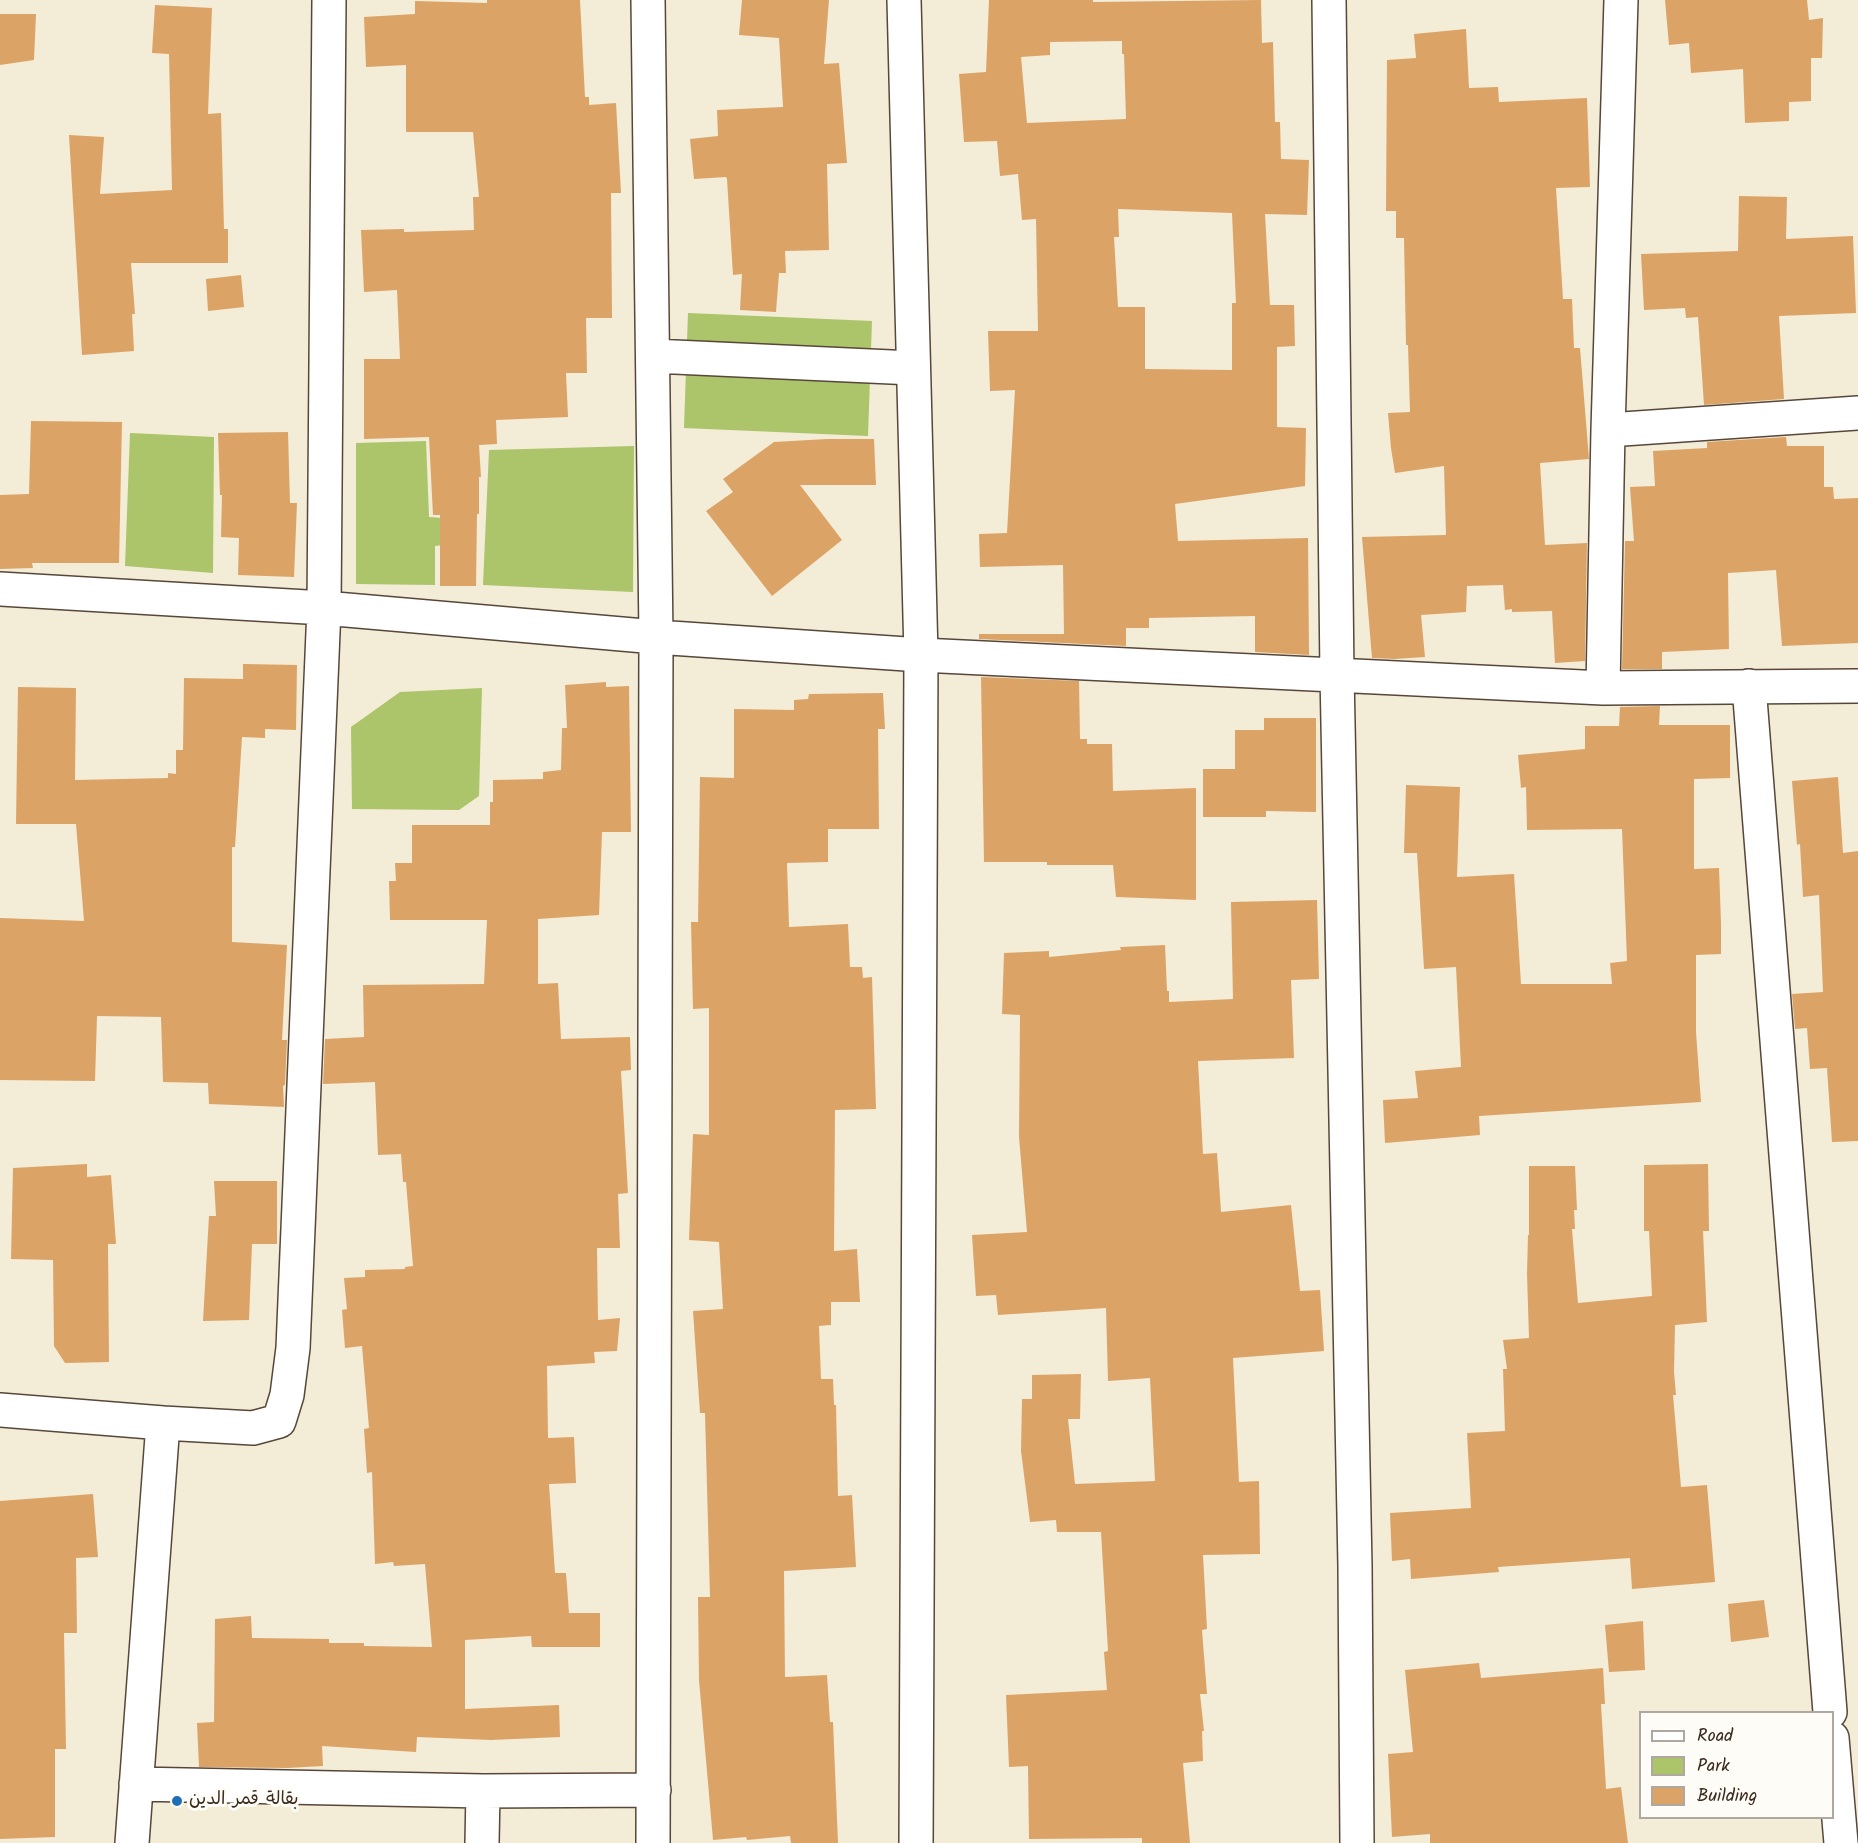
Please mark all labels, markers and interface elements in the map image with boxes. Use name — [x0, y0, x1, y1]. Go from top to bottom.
legend — [1639, 1711, 1834, 1819]
text: Road — [1697, 1722, 1733, 1751]
text: Park — [1697, 1752, 1730, 1781]
text: Building — [1697, 1782, 1757, 1811]
place label: بقالة قمر الدين — [189, 1790, 299, 1812]
marker: بقالة قمر الدين — [170, 1794, 184, 1808]

